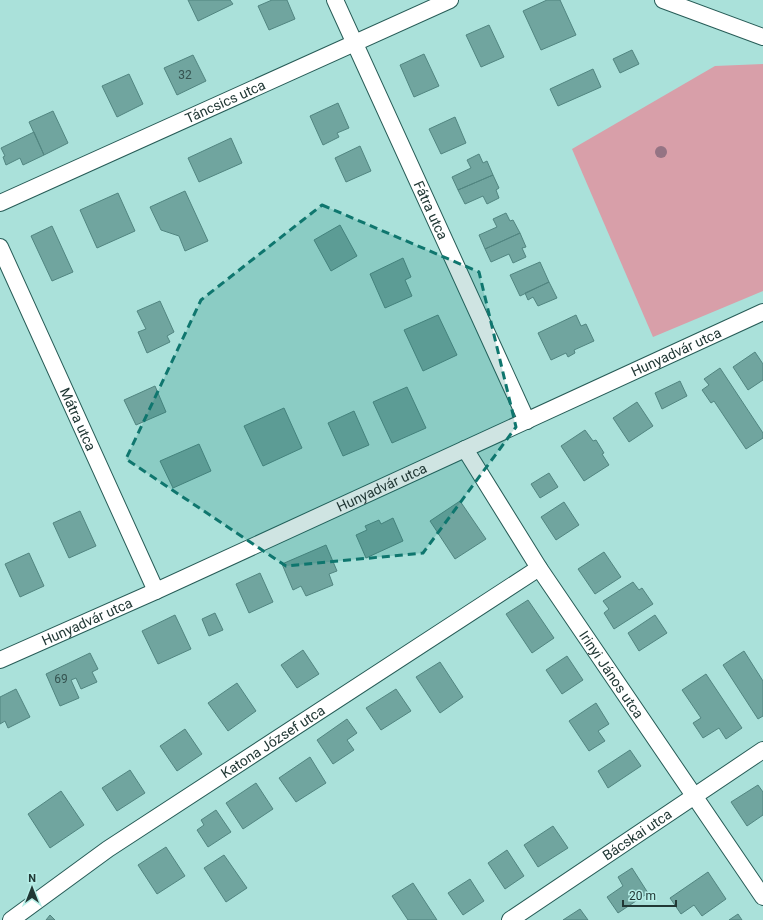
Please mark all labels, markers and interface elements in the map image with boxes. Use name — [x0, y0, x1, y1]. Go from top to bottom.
house number: 32 — [178, 68, 192, 82]
street label: Táncsics utca — [183, 76, 268, 126]
street label: Fátra utca — [411, 178, 451, 242]
street label: Hunyadvár utca — [629, 324, 724, 380]
street label: Mátra utca — [57, 385, 99, 453]
street label: Hunyadvár utca — [334, 460, 429, 515]
street label: Hunyadvár utca — [39, 595, 135, 649]
street label: Irinyi János utca — [576, 628, 647, 721]
house number: 69 — [54, 672, 68, 686]
street label: Katona József utca — [218, 702, 328, 781]
street label: Bácskai utca — [599, 806, 675, 864]
north arrow — [12, 868, 52, 908]
text: N — [28, 872, 36, 885]
scale bar — [623, 882, 676, 908]
text: 20 m — [629, 889, 656, 903]

